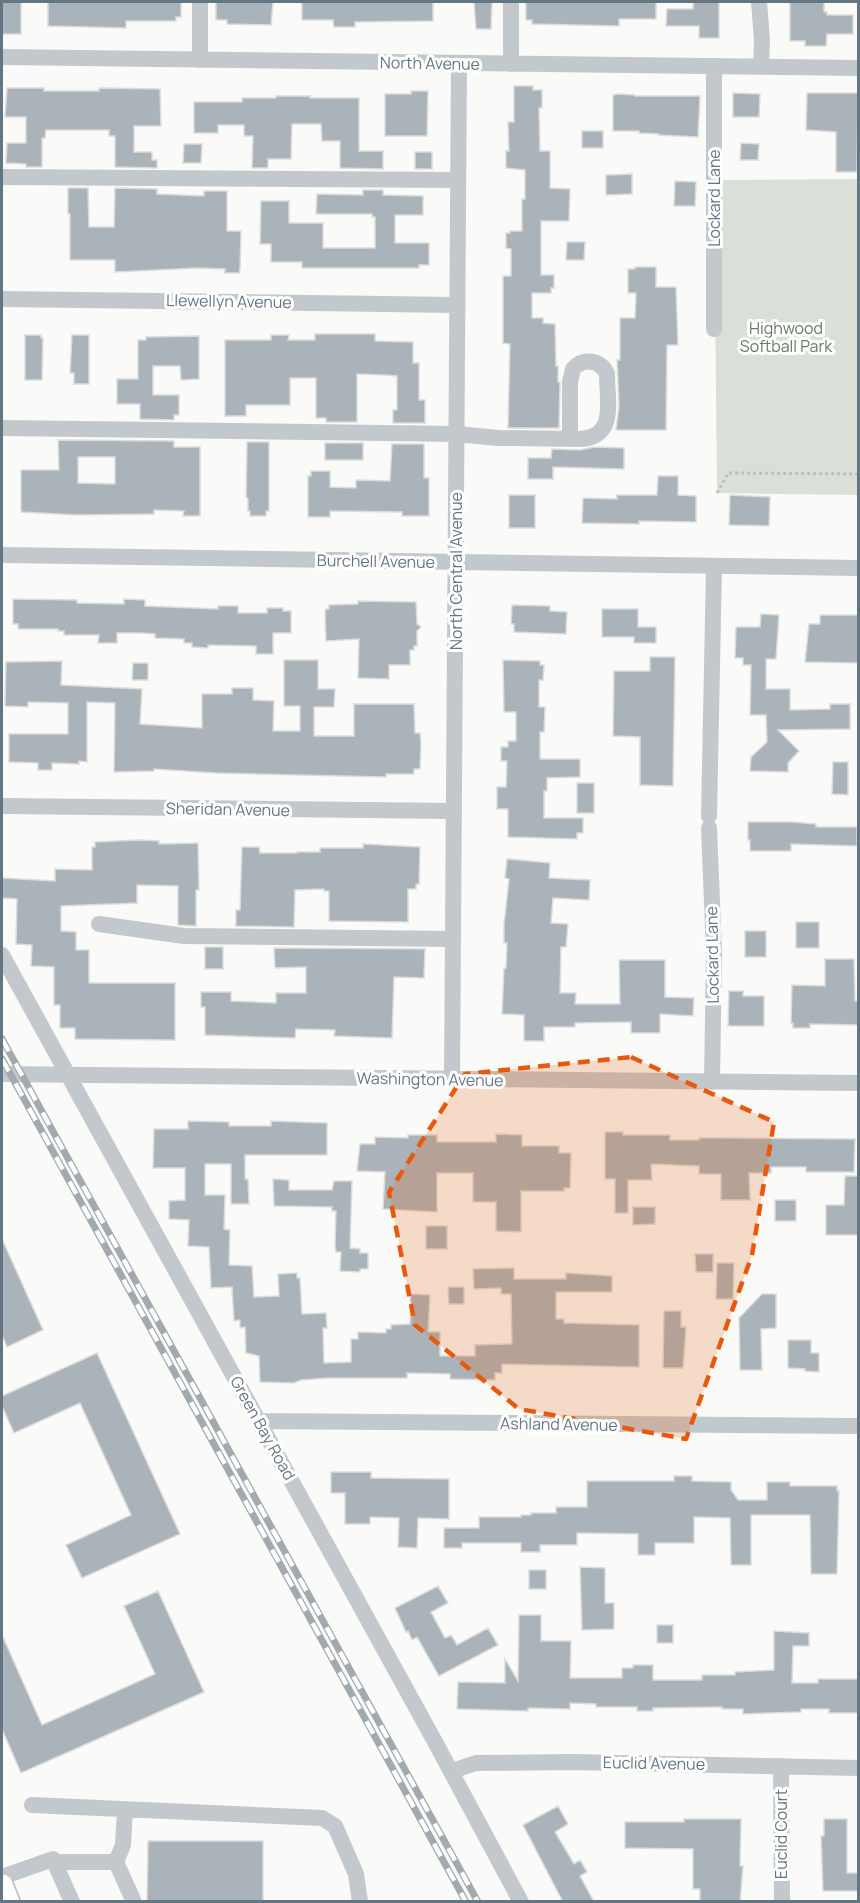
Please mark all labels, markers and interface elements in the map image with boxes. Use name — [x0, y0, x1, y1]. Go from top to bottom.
street label: North Avenue — [380, 51, 480, 75]
street label: Lockard Lane — [703, 149, 725, 247]
street label: Llewellyn Avenue — [166, 289, 292, 313]
park label: Highwood Softball Park — [740, 317, 833, 357]
street label: North Central Avenue — [445, 492, 467, 650]
street label: Burchell Avenue — [317, 549, 435, 573]
street label: Sheridan Avenue — [166, 797, 290, 821]
street label: Lockard Lane — [700, 906, 724, 1004]
street label: Washington Avenue — [356, 1067, 504, 1091]
street label: Green Bay Road — [225, 1372, 301, 1484]
street label: Ashland Avenue — [500, 1412, 618, 1436]
street label: Euclid Avenue — [603, 1751, 705, 1775]
street label: Euclid Court — [770, 1789, 792, 1879]

